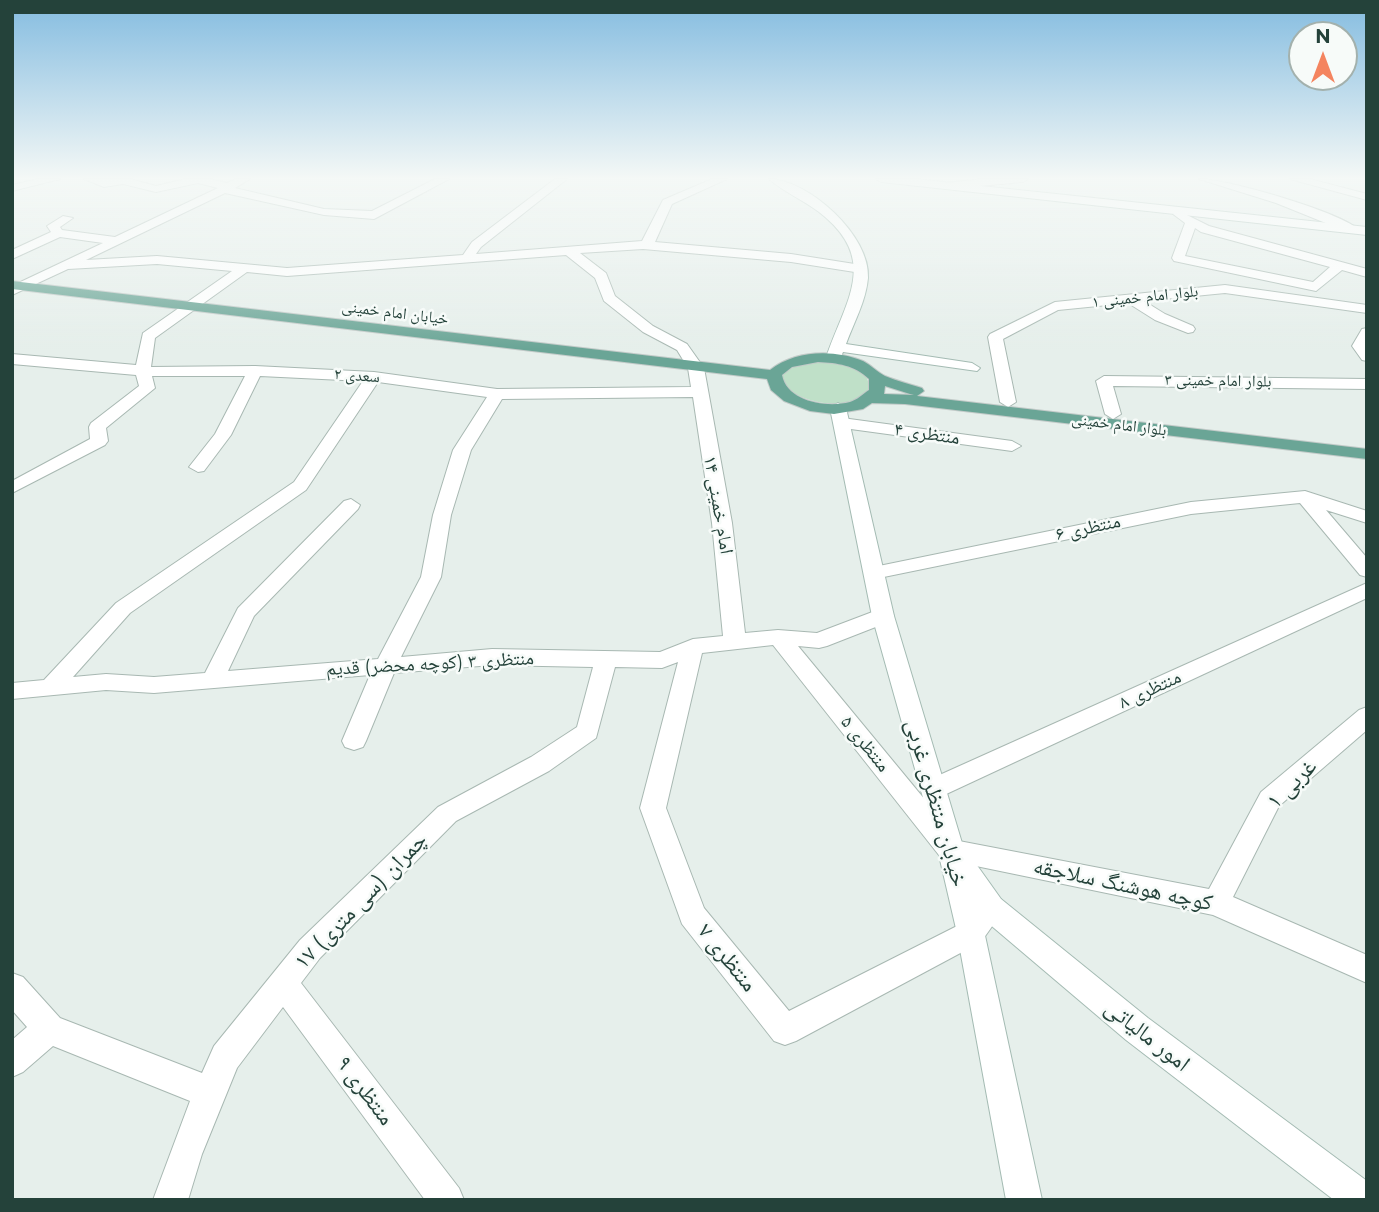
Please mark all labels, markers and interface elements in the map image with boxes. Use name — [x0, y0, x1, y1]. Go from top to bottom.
north arrow — [1288, 21, 1358, 91]
text: N — [1315, 25, 1331, 48]
street label: بلوار امام خمینی ۱ — [1091, 282, 1199, 312]
street label: خیابان امام خمینی — [341, 297, 449, 329]
street label: سعدی ۲ — [333, 365, 381, 387]
street label: بلوار امام خمینی ۳ — [1164, 370, 1272, 392]
street label: بلوار امام خمینی — [1071, 410, 1167, 440]
street label: منتظری ۴ — [893, 418, 961, 450]
street label: امام خمینی ۱۴ — [698, 454, 738, 556]
street label: منتظری ۶ — [1053, 510, 1123, 546]
street label: منتظری ۳ (کوچه محضر) قدیم — [325, 647, 535, 681]
street label: منتظری ۸ — [1115, 666, 1185, 714]
street label: منتظری ۵ — [835, 711, 895, 777]
street label: خیابان منتظری غربی — [899, 716, 973, 890]
street label: غربی ۱ — [1261, 753, 1323, 815]
street label: چمران (سی متری) ۱۷ — [289, 827, 433, 975]
street label: کوچه هوشنگ سلاجقه — [1031, 853, 1215, 917]
street label: منتظری ۷ — [691, 918, 763, 998]
street label: امور مالیاتی — [1099, 994, 1195, 1078]
street label: منتظری ۹ — [330, 1051, 400, 1131]

